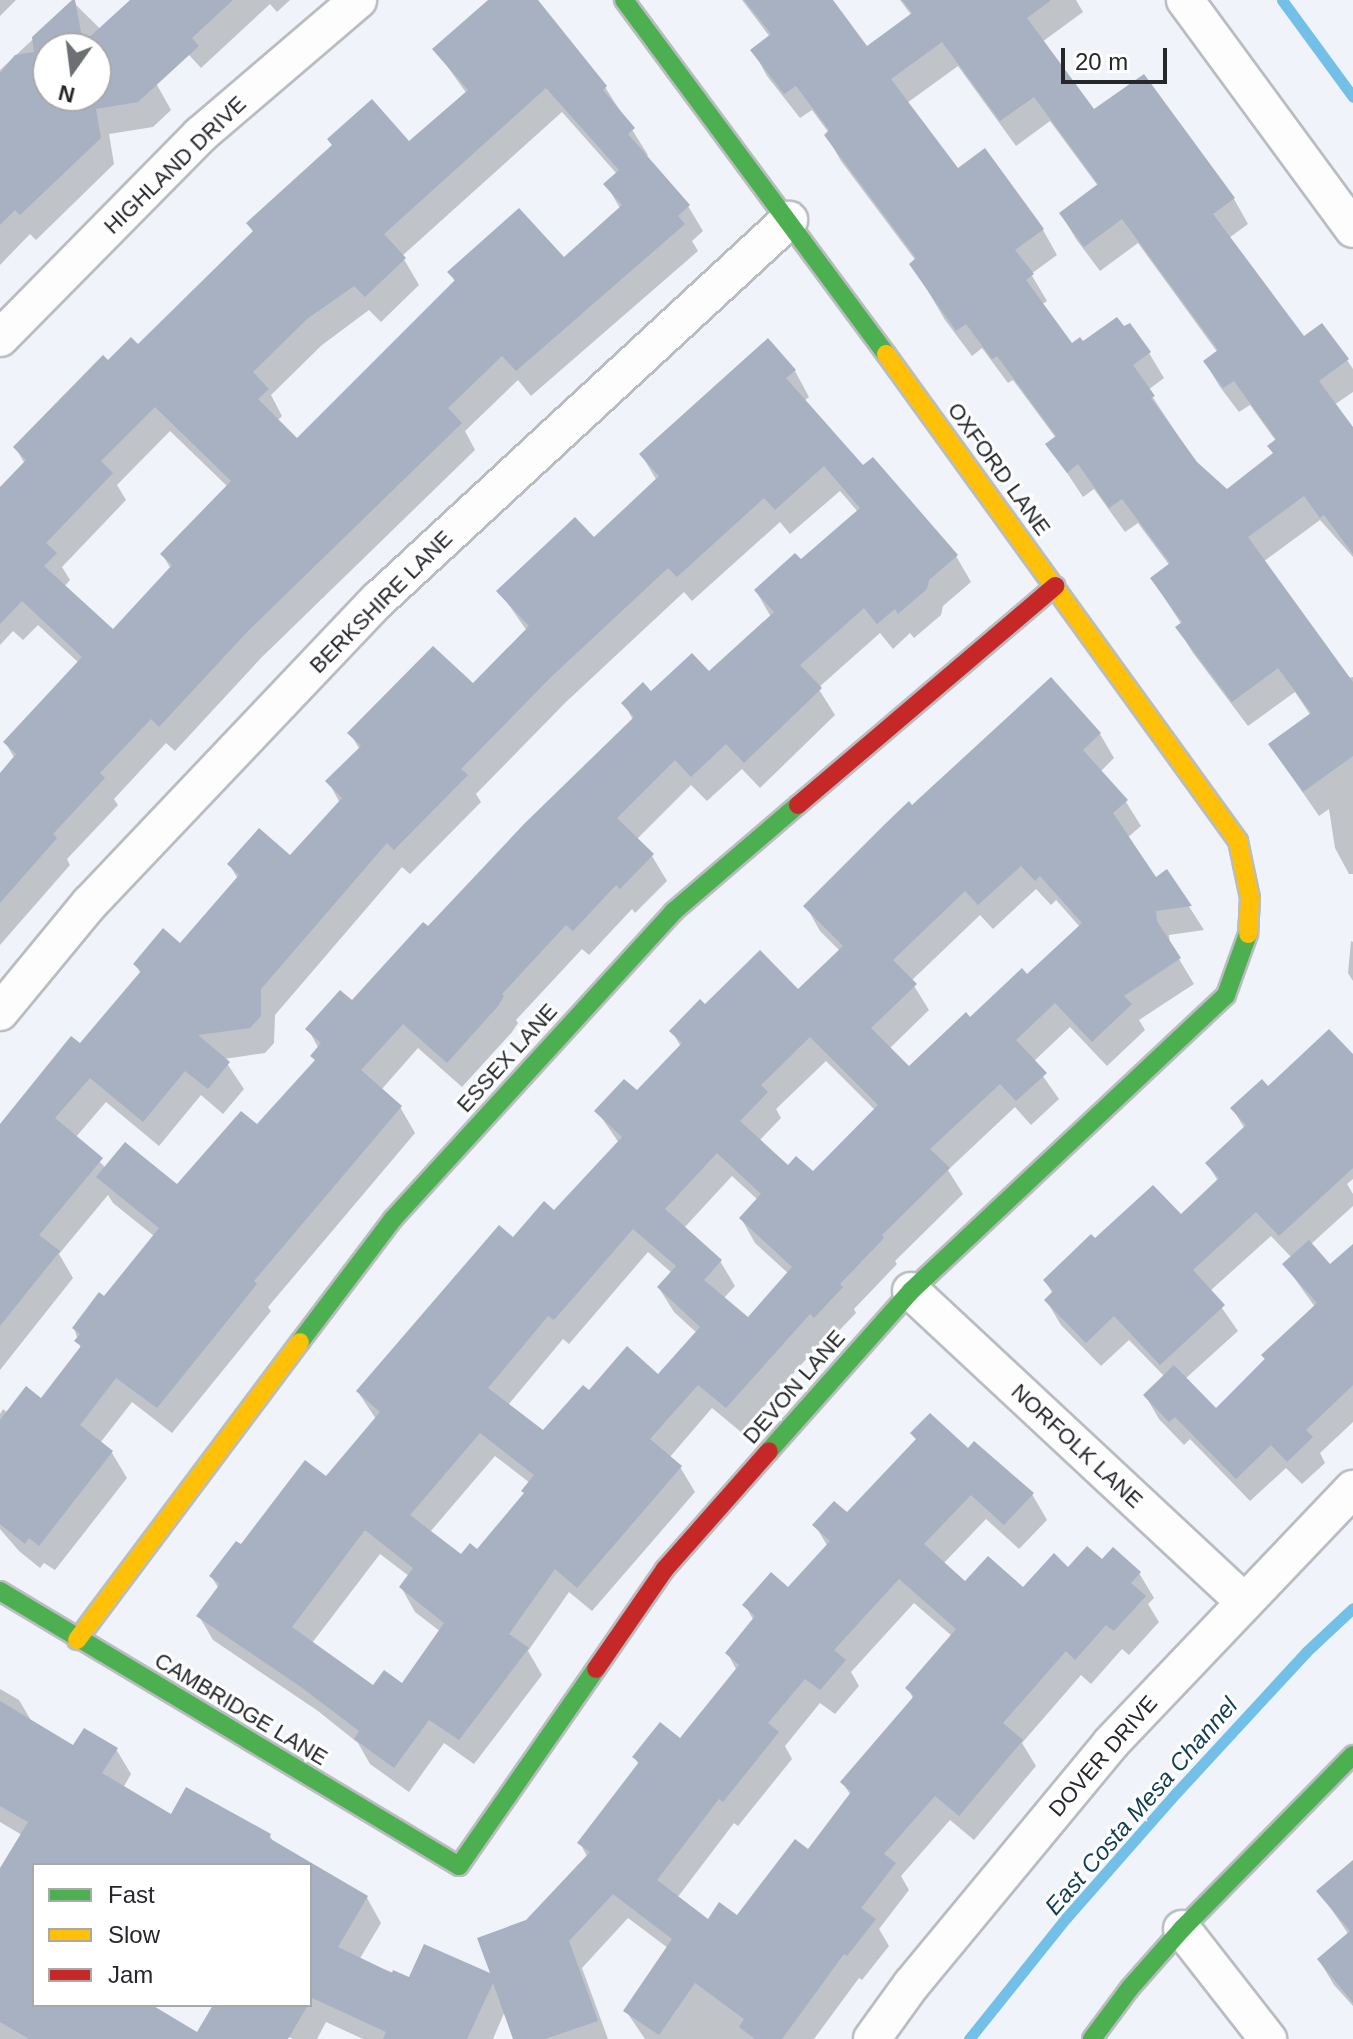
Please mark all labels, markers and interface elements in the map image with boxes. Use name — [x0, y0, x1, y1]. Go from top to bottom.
north arrow — [32, 32, 112, 112]
scale bar — [1065, 32, 1171, 82]
text: 20 m — [1075, 48, 1128, 75]
text: N — [56, 80, 77, 108]
street label: HIGHLAND DRIVE — [99, 91, 251, 239]
street label: OXFORD LANE — [942, 397, 1056, 541]
street label: BERKSHIRE LANE — [304, 525, 458, 679]
street label: ESSEX LANE — [451, 998, 563, 1118]
street label: DEVON LANE — [738, 1325, 850, 1449]
street label: NORFOLK LANE — [1006, 1378, 1148, 1514]
street label: CAMBRIDGE LANE — [150, 1647, 332, 1771]
street label: DOVER DRIVE — [1043, 1690, 1163, 1822]
water label: East Costa Mesa Channel — [1039, 1691, 1243, 1921]
legend — [32, 1863, 312, 2007]
text: Fast — [108, 1881, 155, 1908]
text: Slow — [108, 1921, 160, 1948]
text: Jam — [108, 1961, 153, 1988]

